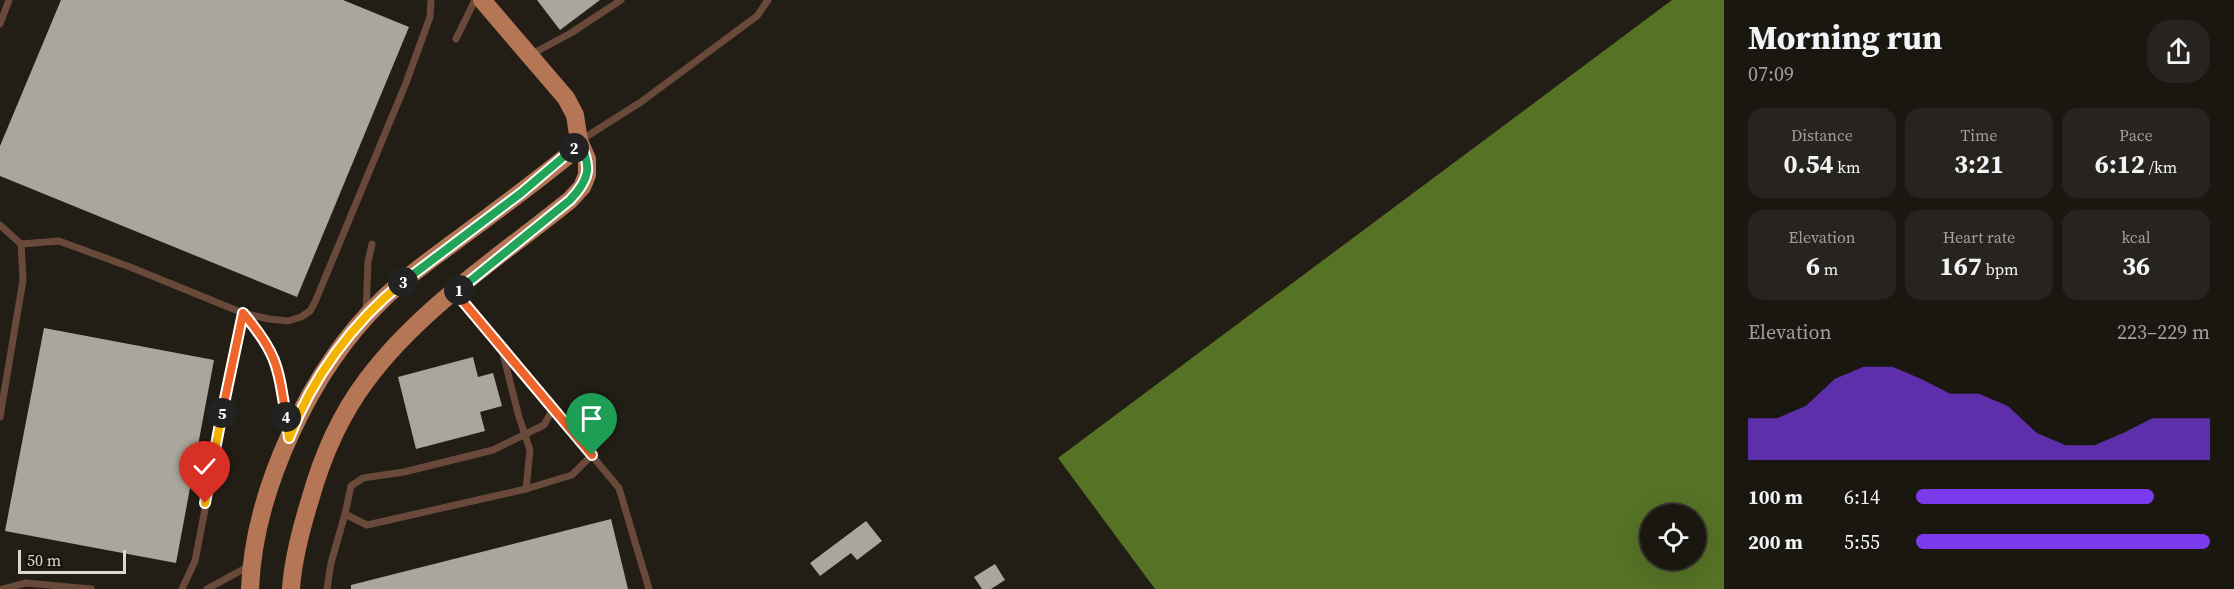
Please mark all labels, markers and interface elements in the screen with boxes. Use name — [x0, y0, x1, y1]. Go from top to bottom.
text: Morning run — [1748, 15, 1942, 60]
button: share — [2147, 20, 2210, 83]
text: 07:09 — [1748, 60, 1794, 88]
text: Distance — [1791, 124, 1853, 146]
text: Time — [1960, 124, 1998, 146]
text: Pace — [2119, 124, 2153, 146]
pin: 2 — [559, 133, 589, 163]
text: 2 — [570, 137, 578, 159]
text: 0.54 — [1784, 146, 1834, 182]
text: 3:21 — [1954, 146, 2004, 182]
text: 6:12 — [2095, 146, 2145, 182]
text: km — [1834, 156, 1860, 178]
text: /km — [2145, 156, 2177, 178]
text: Elevation — [1789, 226, 1855, 248]
text: Heart rate — [1943, 226, 2015, 248]
text: kcal — [2121, 226, 2151, 248]
text: 6 — [1806, 248, 1820, 284]
text: 167 — [1940, 248, 1982, 284]
text: 36 — [2122, 248, 2150, 284]
text: m — [1820, 258, 1838, 280]
text: bpm — [1982, 258, 2018, 280]
pin: 3 — [388, 267, 418, 297]
text: 3 — [399, 271, 407, 293]
pin: 1 — [444, 275, 474, 305]
text: 1 — [455, 279, 463, 301]
text: Elevation — [1748, 318, 1832, 346]
text: 223–229 m — [2117, 318, 2210, 346]
pin — [566, 393, 617, 455]
pin: 5 — [207, 398, 237, 428]
text: 5 — [218, 402, 226, 424]
pin: 4 — [271, 402, 301, 432]
icon: arrive — [575, 402, 608, 435]
text: 4 — [282, 406, 290, 428]
pin — [179, 441, 230, 503]
icon: check — [188, 450, 221, 483]
text: 100 m — [1748, 483, 1803, 511]
text: 6:14 — [1844, 483, 1880, 511]
map controls — [1640, 504, 1706, 570]
button: locate — [1640, 504, 1706, 570]
text: 200 m — [1748, 528, 1803, 556]
text: 5:55 — [1844, 528, 1880, 556]
scale bar — [18, 547, 126, 574]
text: 50 m — [27, 549, 61, 571]

